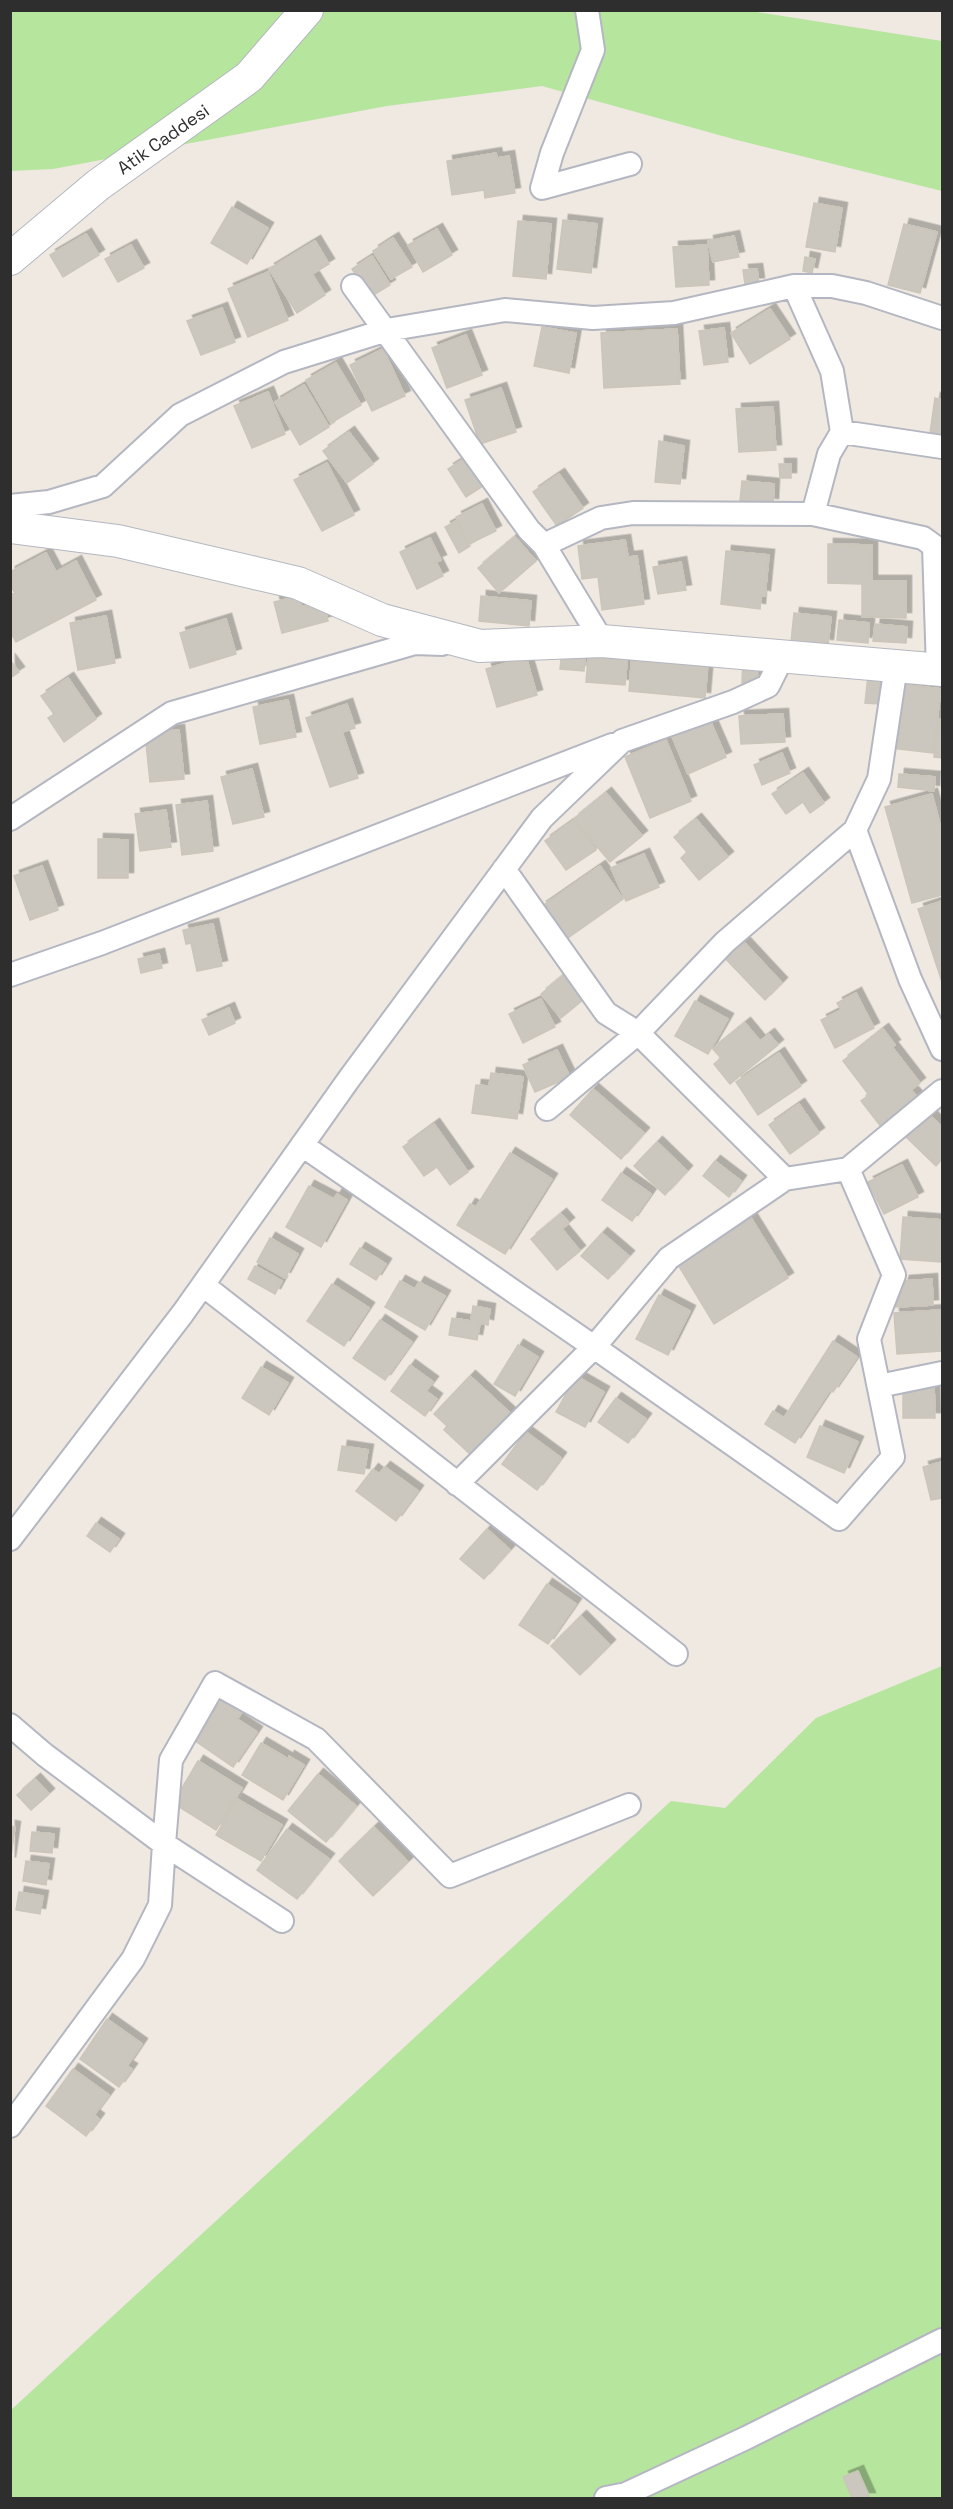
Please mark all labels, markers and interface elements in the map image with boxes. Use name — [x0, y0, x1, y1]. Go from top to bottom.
street label: Atik Caddesi — [112, 99, 214, 179]

